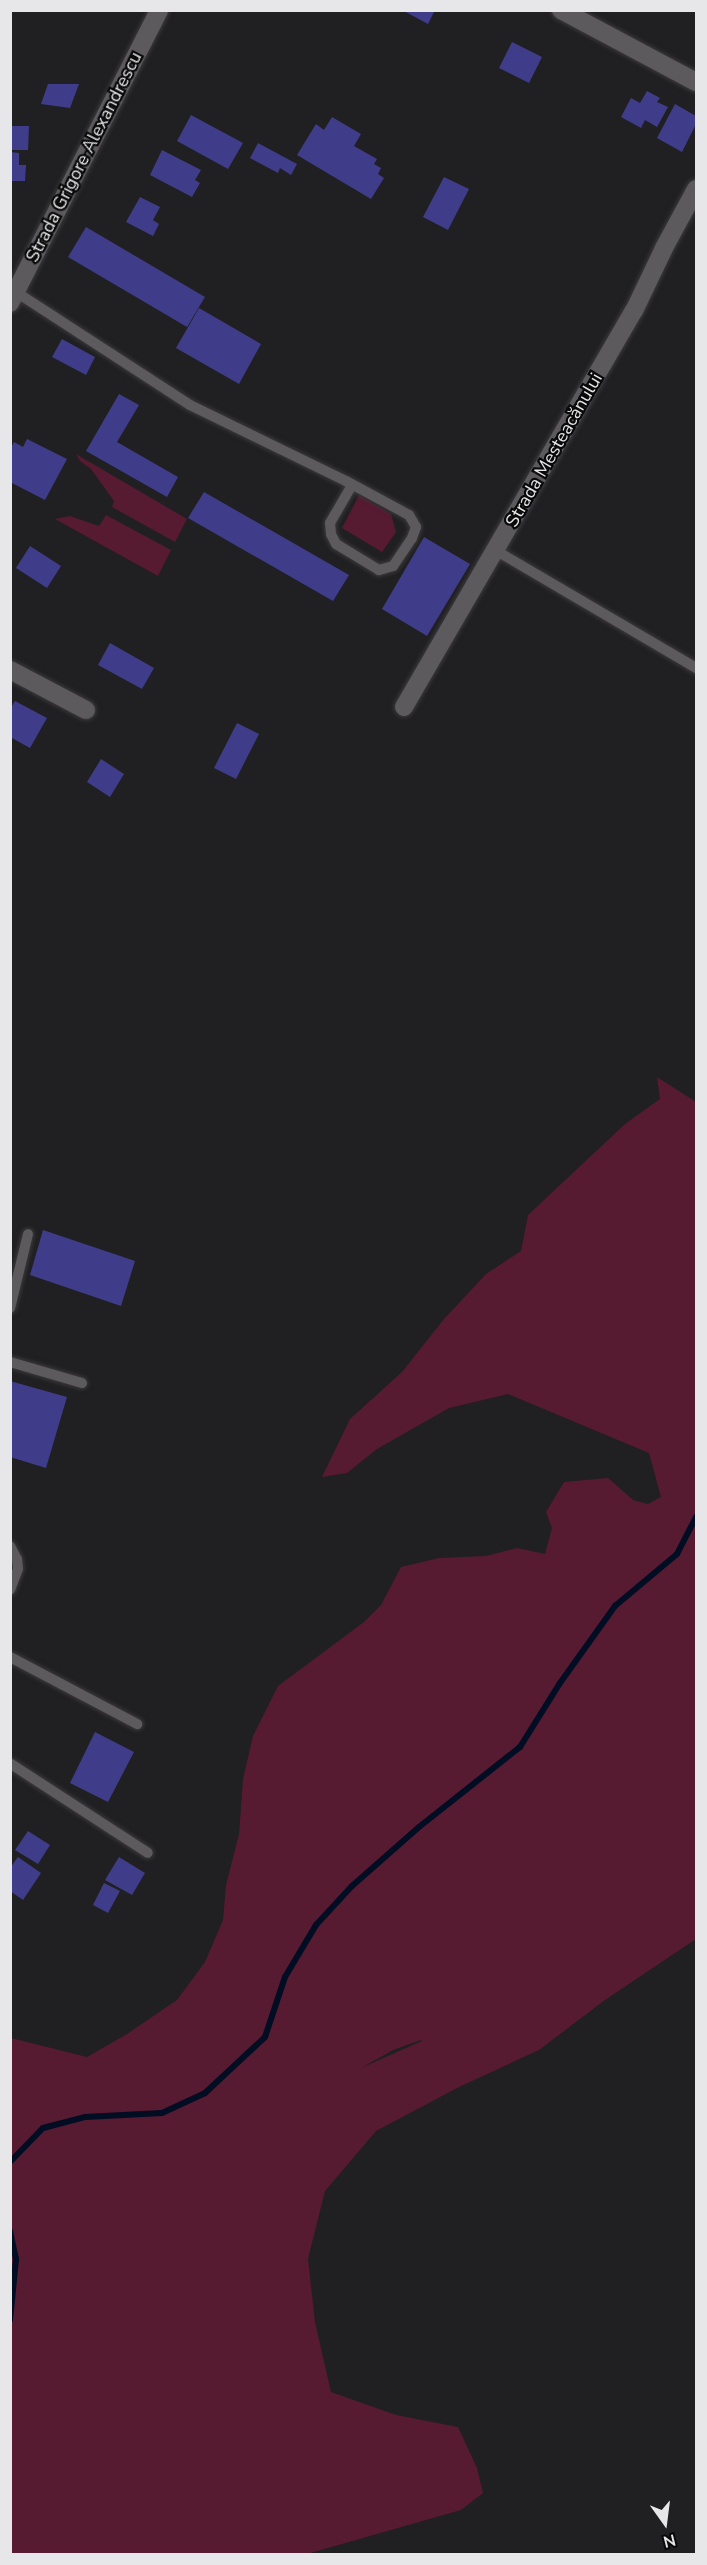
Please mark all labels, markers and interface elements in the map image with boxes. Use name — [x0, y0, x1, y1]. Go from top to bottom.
street label: Strada Grigore Alexandrescu — [21, 48, 147, 266]
street label: Strada Mesteacănului — [501, 369, 607, 531]
north arrow — [635, 2493, 695, 2553]
text: N — [661, 2528, 678, 2553]

